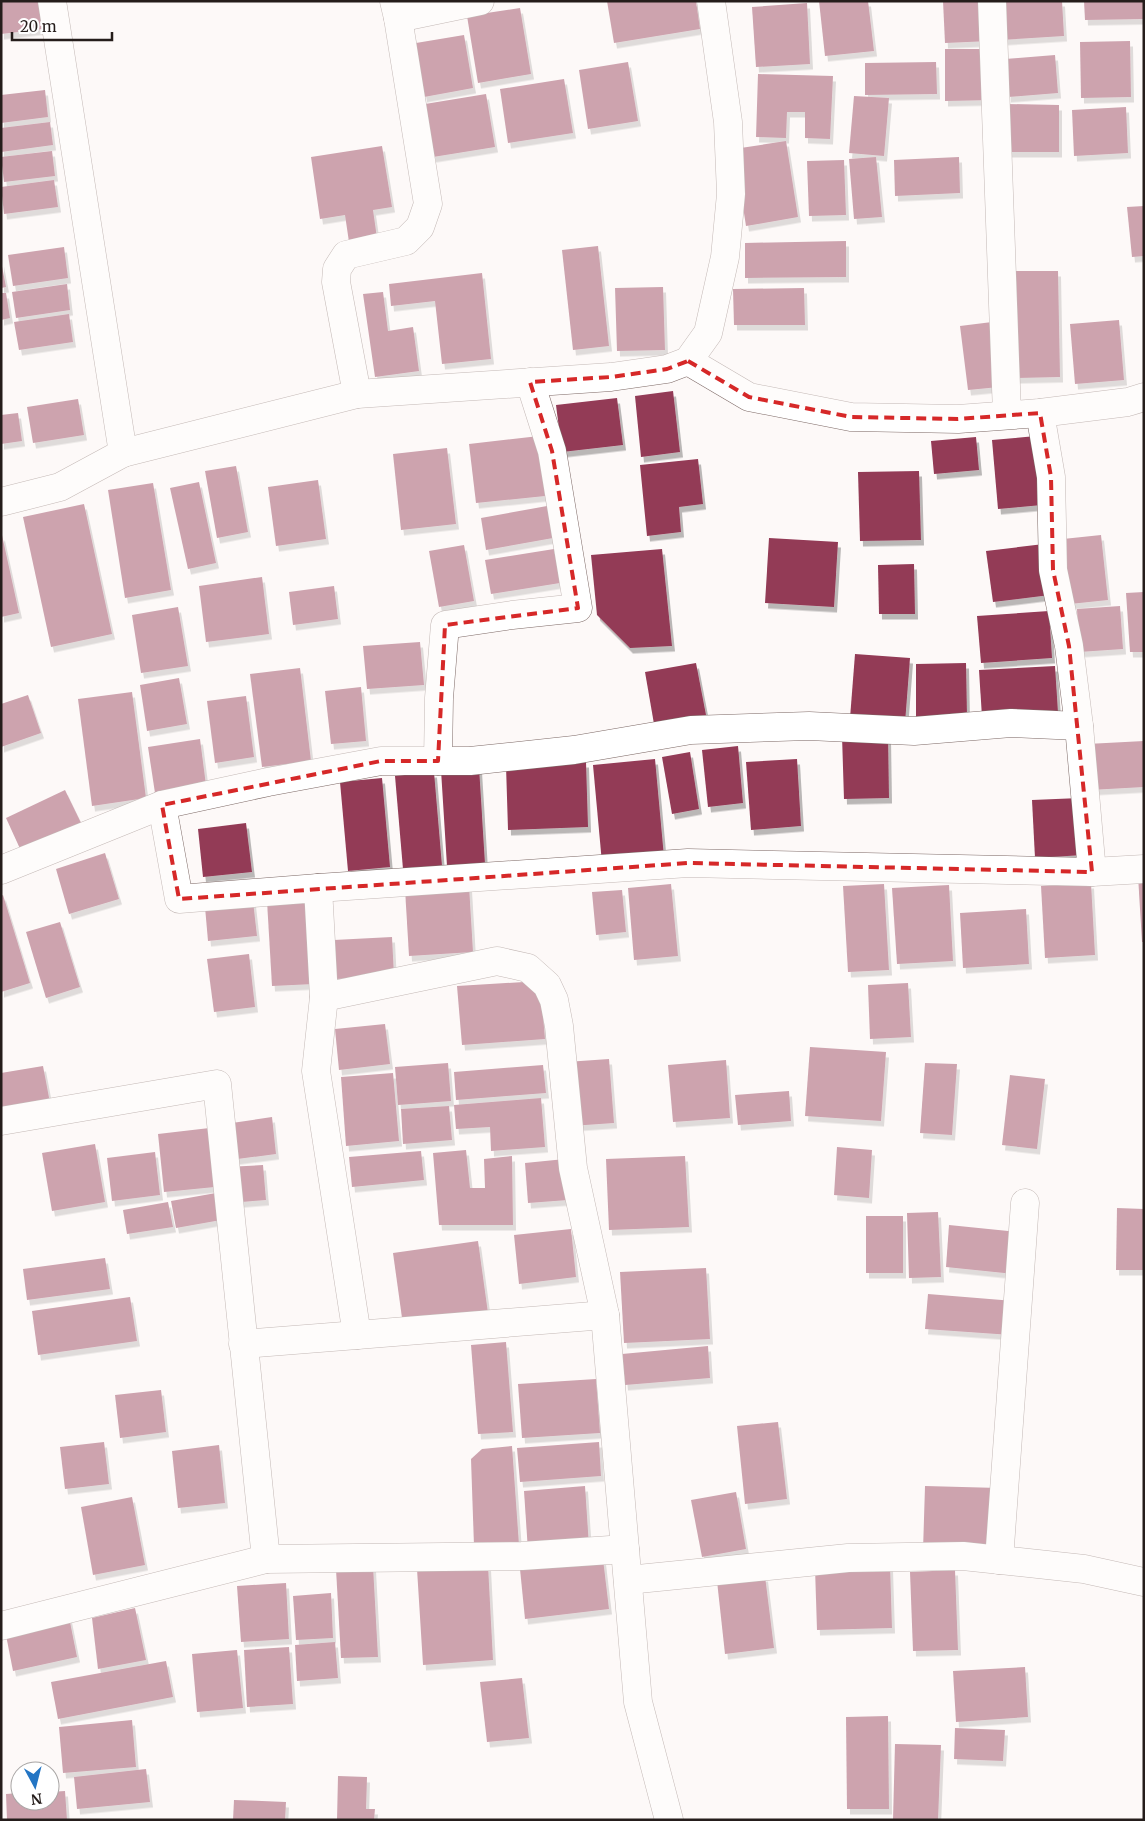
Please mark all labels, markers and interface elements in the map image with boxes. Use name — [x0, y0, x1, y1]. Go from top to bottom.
scale bar — [12, 10, 112, 42]
text: 20 m — [20, 17, 57, 36]
north arrow — [10, 1761, 60, 1811]
text: N — [30, 1789, 43, 1809]

